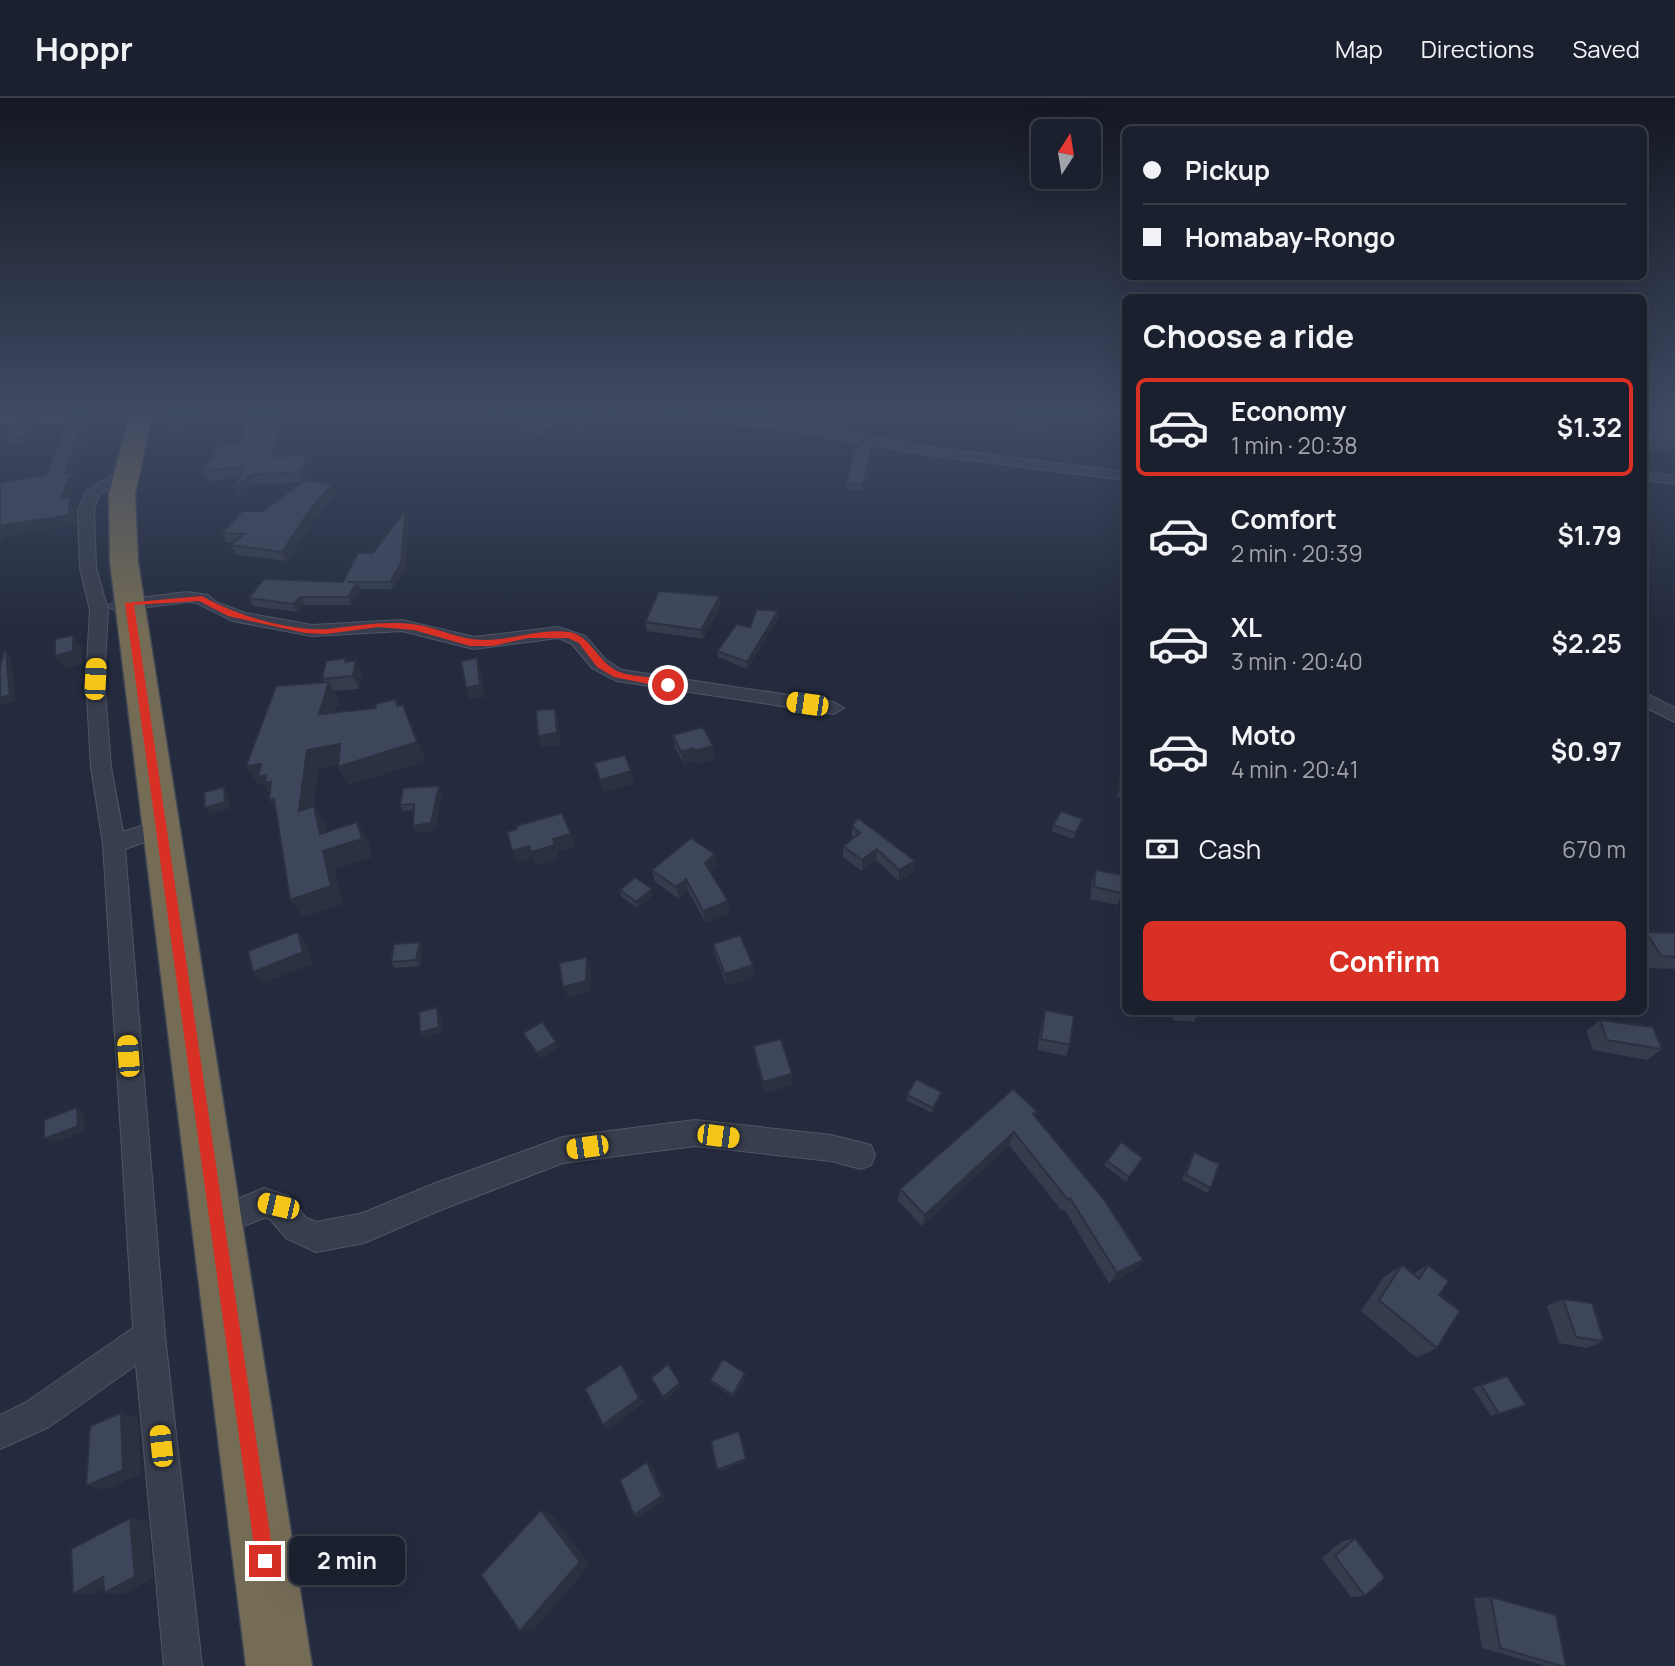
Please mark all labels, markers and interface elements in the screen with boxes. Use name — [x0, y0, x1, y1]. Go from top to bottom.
text: Hoppr — [35, 26, 133, 71]
text: Map — [1335, 32, 1383, 65]
text: Directions — [1421, 32, 1534, 65]
text: Saved — [1572, 32, 1640, 65]
north arrow — [1031, 119, 1101, 189]
map controls — [1031, 119, 1101, 189]
text: Pickup — [1185, 152, 1270, 188]
text: Homabay-Rongo — [1185, 219, 1395, 255]
text: Choose a ride — [1143, 314, 1354, 358]
text: Economy — [1231, 393, 1346, 429]
icon: car — [1147, 396, 1210, 459]
text: $1.32 — [1557, 409, 1622, 445]
text: 1 min · 20:38 — [1231, 429, 1358, 461]
text: Comfort — [1231, 501, 1337, 537]
icon: car — [1147, 504, 1210, 567]
text: $1.79 — [1557, 517, 1622, 553]
text: 2 min · 20:39 — [1231, 537, 1363, 569]
text: XL — [1231, 609, 1262, 645]
icon: car — [1147, 612, 1210, 675]
text: $2.25 — [1552, 625, 1622, 661]
text: 3 min · 20:40 — [1231, 645, 1363, 677]
car — [84, 657, 107, 701]
route start — [652, 669, 684, 701]
car — [785, 691, 830, 717]
text: Moto — [1231, 717, 1296, 753]
icon: car — [1147, 720, 1210, 783]
text: $0.97 — [1551, 733, 1622, 769]
text: 4 min · 20:41 — [1231, 753, 1359, 785]
icon: cash — [1143, 830, 1181, 868]
text: Cash — [1199, 831, 1261, 867]
text: 670 m — [1562, 833, 1626, 865]
button: Confirm — [1143, 921, 1626, 1001]
car — [117, 1034, 140, 1078]
car — [696, 1123, 741, 1149]
car — [565, 1134, 610, 1160]
car — [256, 1191, 301, 1221]
car — [149, 1424, 174, 1468]
callout: 2 min — [290, 1536, 405, 1586]
text: 2 min — [317, 1544, 377, 1576]
route end — [249, 1545, 281, 1577]

